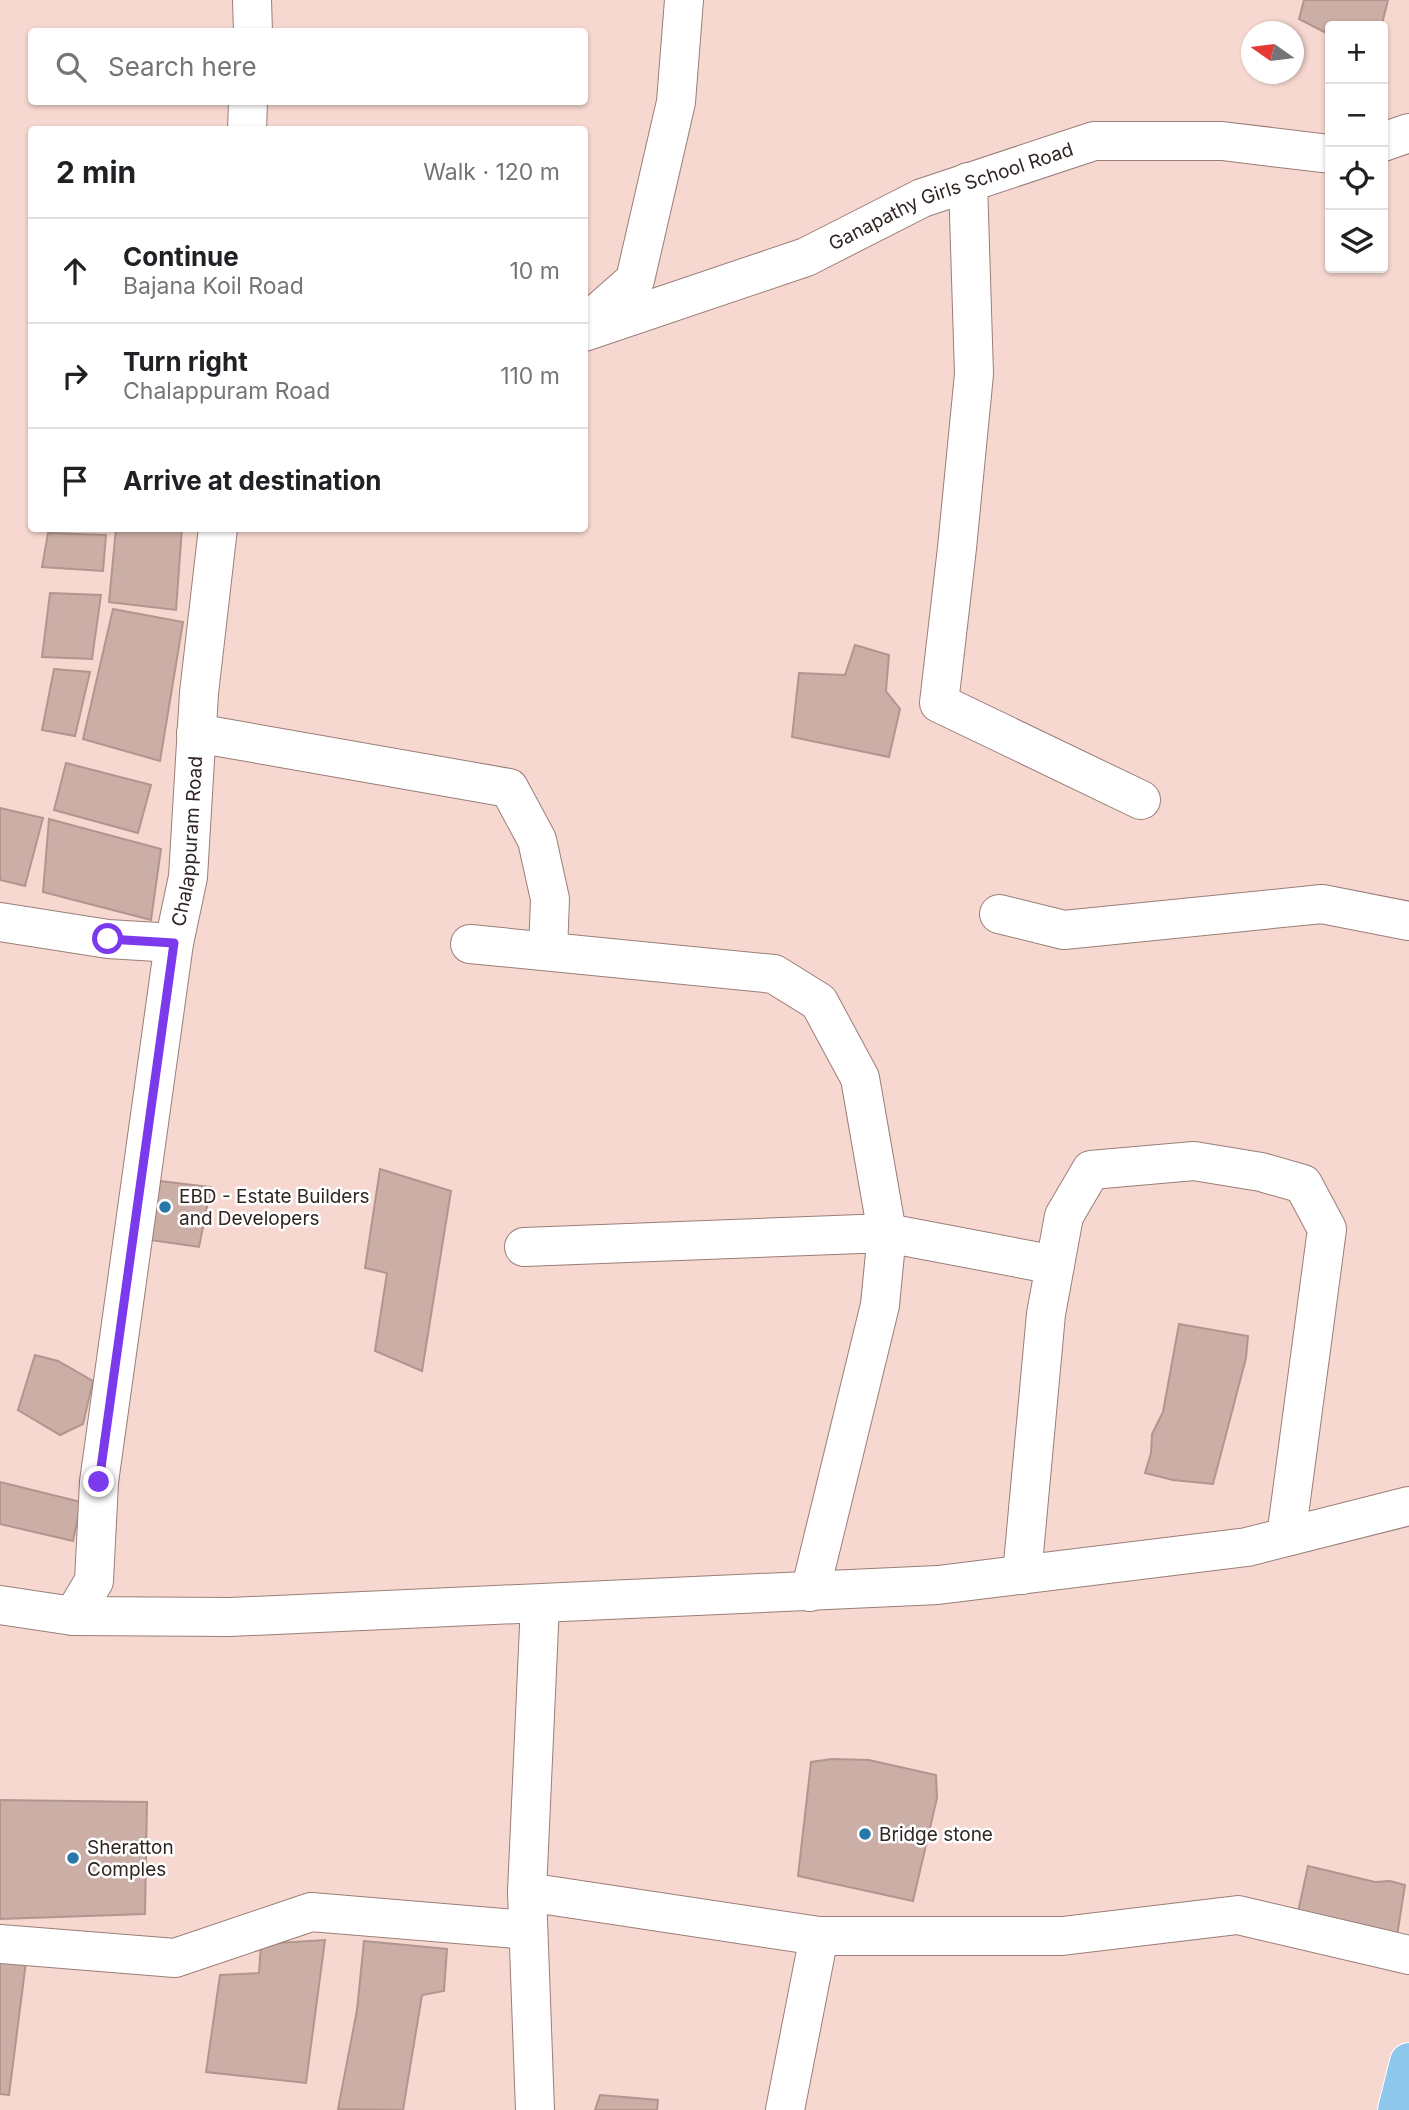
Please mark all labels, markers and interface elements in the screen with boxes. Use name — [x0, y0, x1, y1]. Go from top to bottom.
north arrow — [1241, 21, 1304, 84]
map controls — [1325, 21, 1388, 273]
button: + — [1325, 21, 1388, 84]
search box — [28, 28, 588, 105]
icon: search — [52, 48, 90, 86]
text: Search here — [108, 51, 257, 82]
button: − — [1325, 84, 1388, 147]
street label: Ganapathy Girls School Road — [825, 137, 1076, 255]
button: locate — [1325, 147, 1388, 210]
text: 2 min — [56, 154, 136, 190]
text: Walk · 120 m — [423, 158, 560, 186]
button: layers — [1325, 210, 1388, 273]
text: Continue — [123, 241, 239, 272]
icon: ahead — [56, 252, 94, 290]
text: 10 m — [510, 257, 560, 285]
text: Bajana Koil Road — [123, 272, 304, 300]
text: Turn right — [123, 346, 248, 377]
icon: right — [56, 357, 94, 395]
text: 110 m — [500, 362, 560, 390]
text: Chalappuram Road — [123, 377, 330, 405]
icon: arrive — [56, 462, 94, 500]
text: Arrive at destination — [123, 465, 382, 496]
street label: Chalappuram Road — [166, 755, 207, 928]
route start — [92, 923, 123, 954]
place label: EBD - Estate Builders and Developers — [179, 1185, 370, 1230]
marker: EBD - Estate Builders and Developers — [157, 1199, 173, 1215]
route end — [83, 1466, 114, 1497]
place label: Bridge stone — [879, 1823, 993, 1846]
marker: Bridge stone — [857, 1826, 873, 1842]
place label: Sheratton Comples — [87, 1836, 174, 1881]
marker: Sheratton Comples — [65, 1850, 81, 1866]

